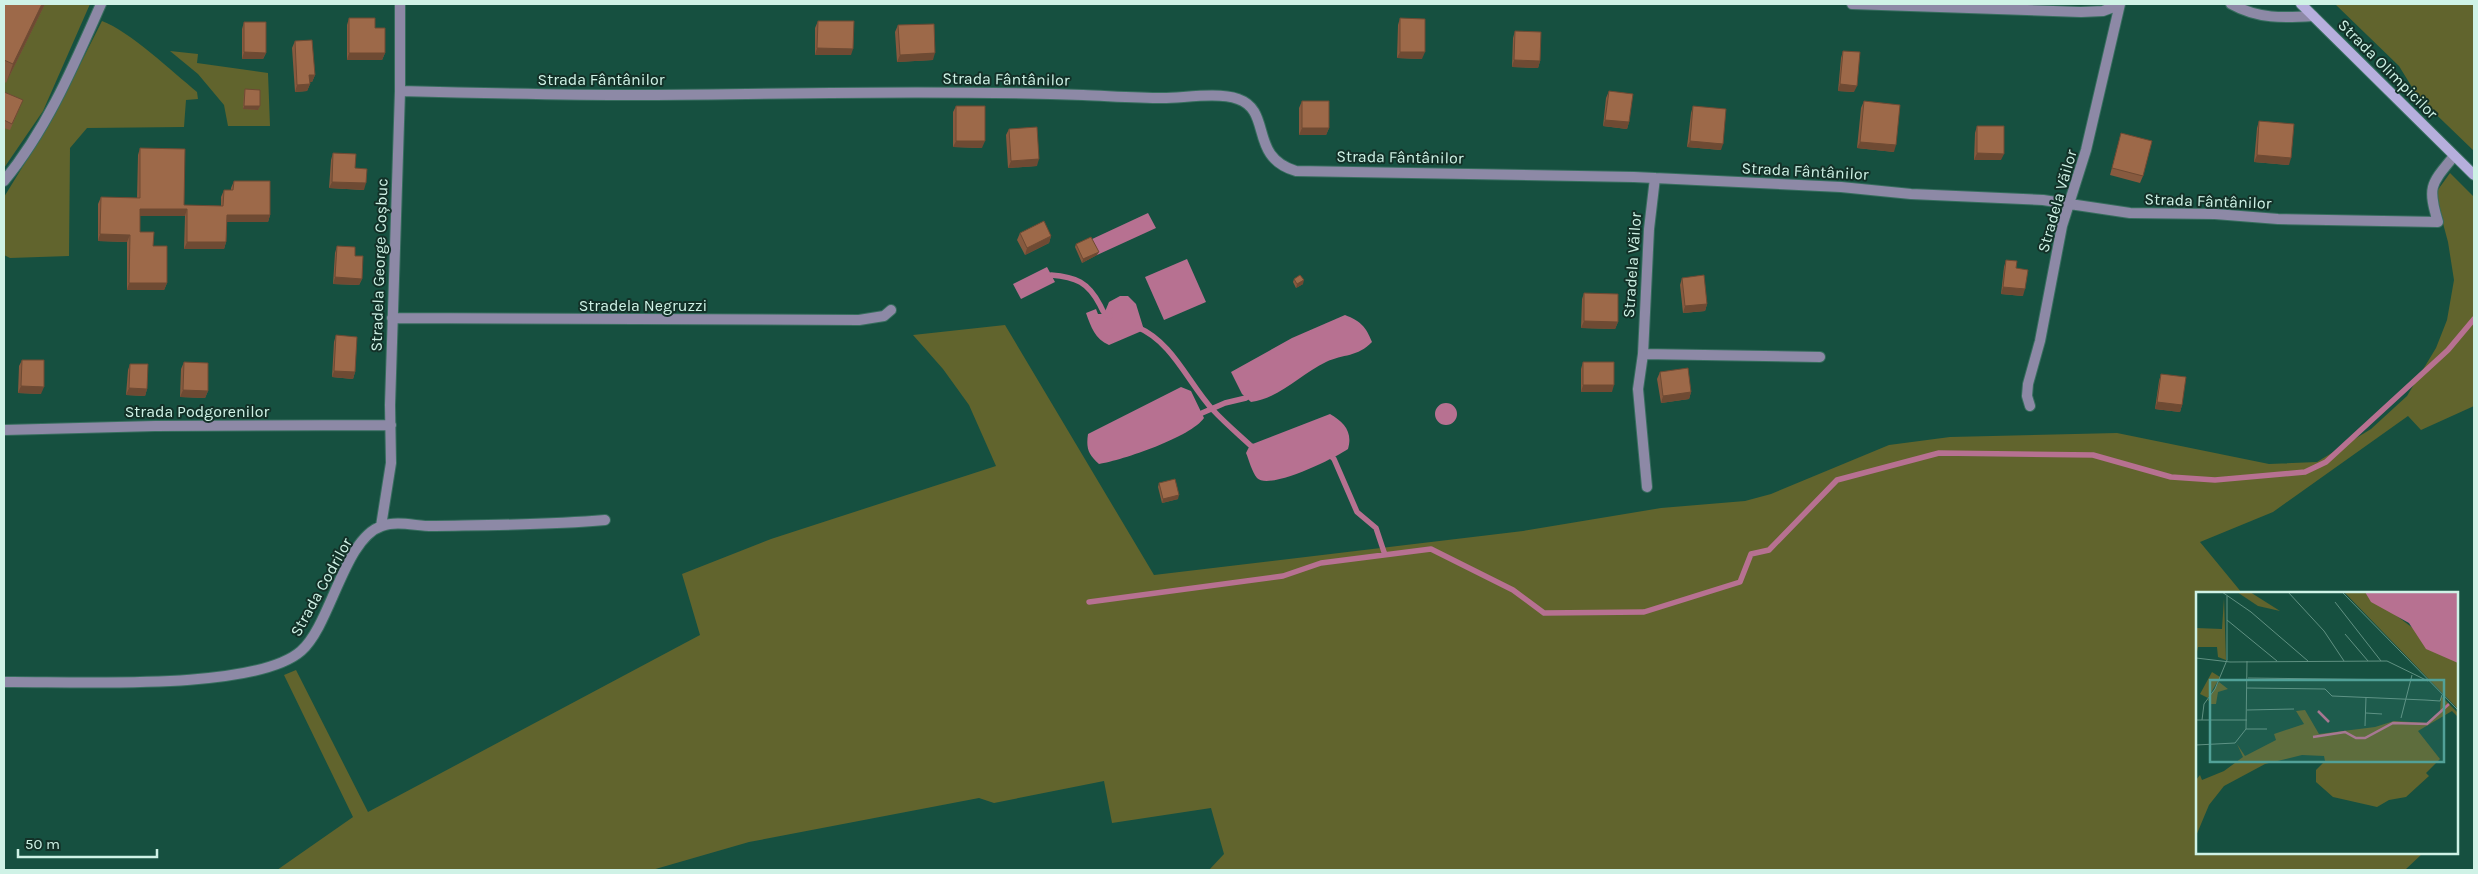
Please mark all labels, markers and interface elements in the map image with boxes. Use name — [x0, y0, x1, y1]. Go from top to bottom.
street label: Strada Olimpicilor — [2334, 15, 2442, 123]
street label: Strada Fântânilor — [942, 68, 1070, 90]
street label: Strada Fântânilor — [537, 70, 665, 89]
street label: Strada Fântânilor — [1336, 146, 1464, 168]
street label: Stradela Văilor — [2033, 147, 2081, 255]
street label: Strada Fântânilor — [1741, 158, 1869, 184]
street label: Stradela George Coșbuc — [366, 178, 392, 352]
street label: Strada Fântânilor — [2144, 189, 2272, 213]
street label: Stradela Văilor — [1619, 211, 1645, 319]
street label: Stradela Negruzzi — [579, 296, 707, 315]
street label: Strada Podgorenilor — [125, 402, 270, 421]
street label: Strada Codrilor — [286, 534, 356, 640]
inset map — [2196, 592, 2458, 854]
scale bar — [18, 826, 156, 858]
text: 50 m — [25, 835, 60, 853]

